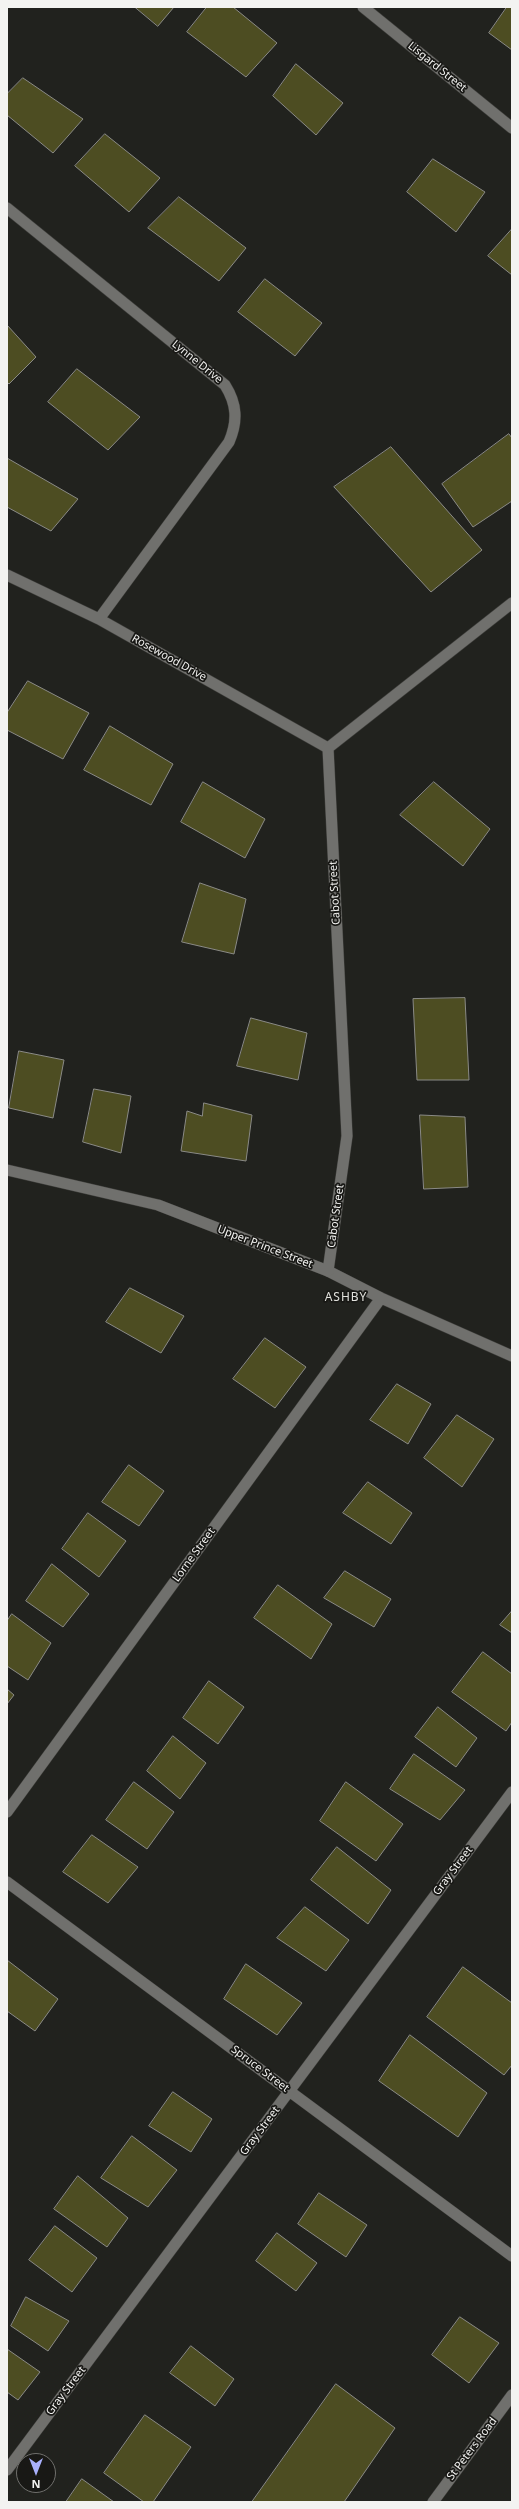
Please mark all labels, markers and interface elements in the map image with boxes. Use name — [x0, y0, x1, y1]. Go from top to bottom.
street label: Lisgard Street — [405, 39, 469, 95]
street label: Lynne Drive — [169, 338, 225, 386]
street label: Rosewood Drive — [129, 632, 209, 684]
street label: Cabot Street — [327, 861, 343, 925]
street label: Cabot Street — [325, 1183, 347, 1249]
street label: Upper Prince Street — [215, 1223, 315, 1271]
district label: ASHBY — [325, 1291, 367, 1305]
street label: Lorne Street — [170, 1525, 218, 1585]
street label: Gray Street — [430, 1844, 476, 1898]
street label: Spruce Street — [228, 2043, 292, 2095]
street label: Gray Street — [237, 2104, 283, 2158]
street label: Gray Street — [43, 2364, 89, 2418]
street label: St Peters Road — [444, 2415, 500, 2483]
north arrow — [16, 2453, 56, 2493]
text: N — [32, 2477, 40, 2492]

